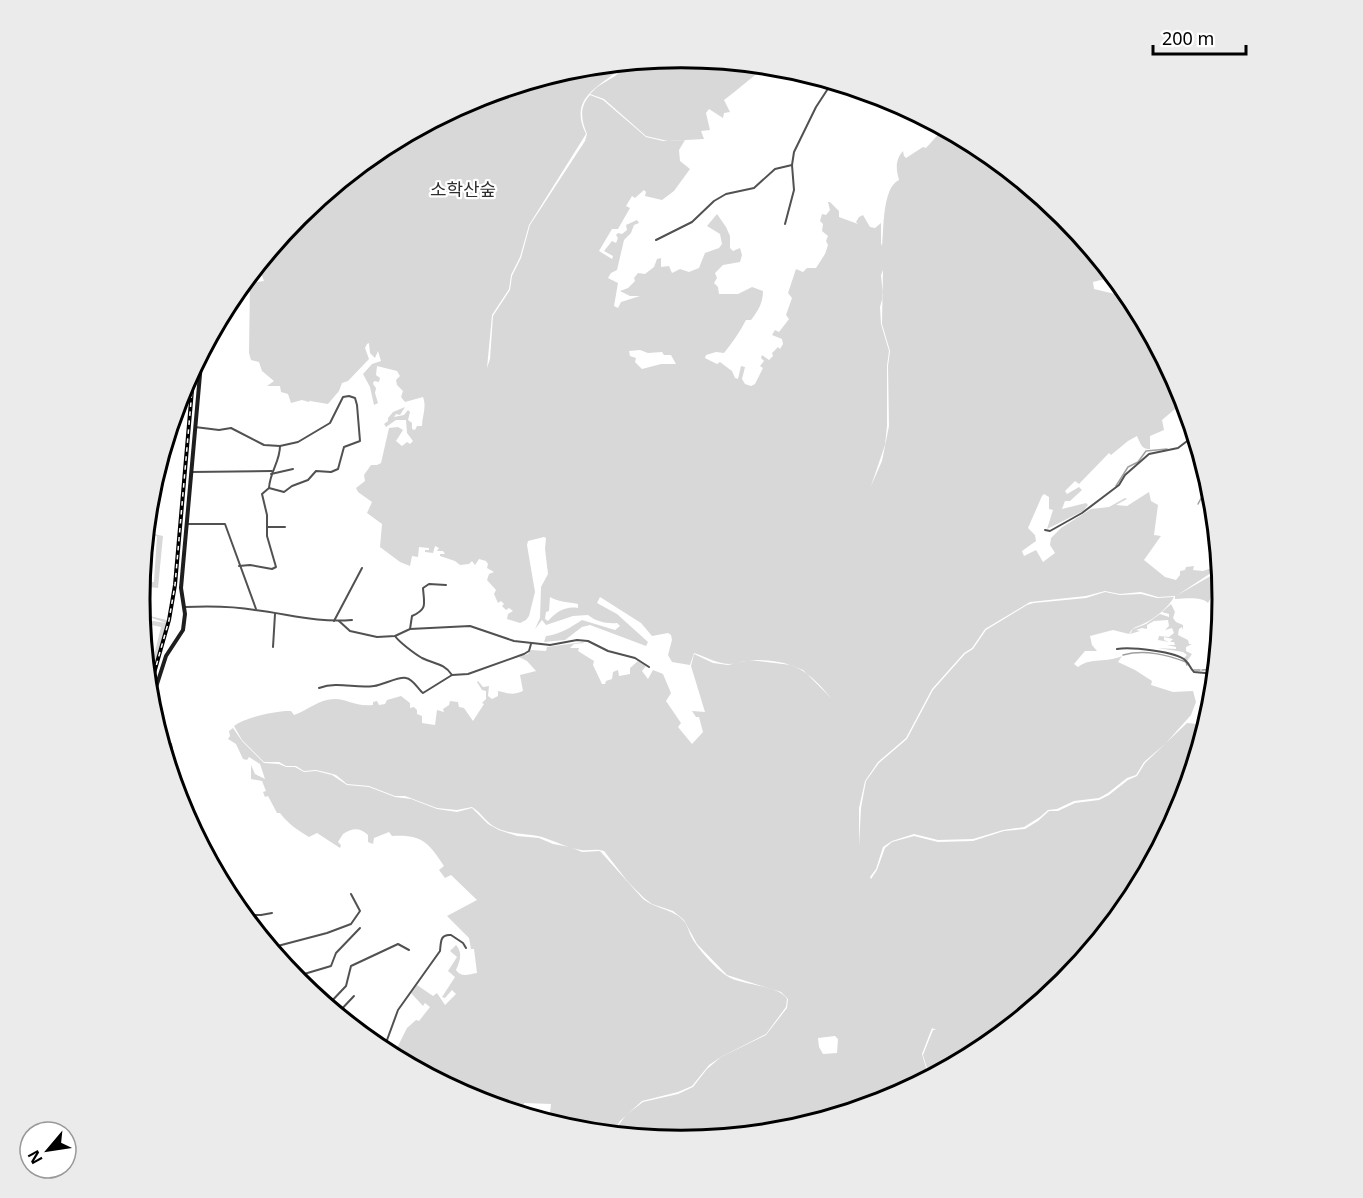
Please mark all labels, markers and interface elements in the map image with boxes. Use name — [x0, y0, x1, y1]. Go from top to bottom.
scale bar — [1153, 18, 1246, 56]
text: 200 m — [1162, 26, 1214, 50]
park label: 소학산숲 — [430, 177, 496, 201]
north arrow — [18, 1120, 78, 1180]
text: N — [22, 1146, 48, 1168]

